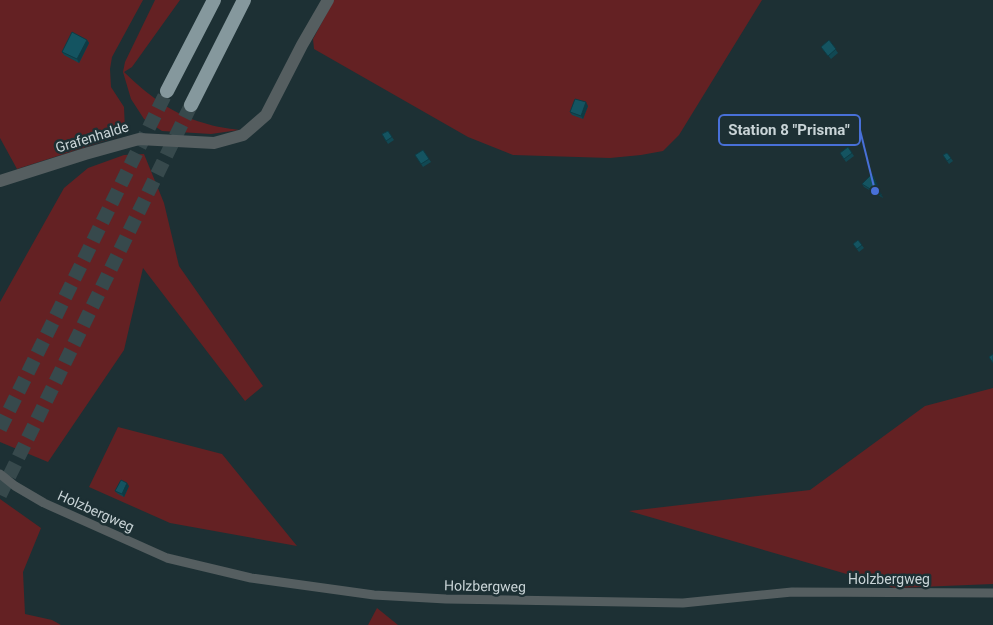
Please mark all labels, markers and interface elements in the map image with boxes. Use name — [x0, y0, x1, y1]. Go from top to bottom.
callout: Station 8 "Prisma" — [719, 115, 860, 145]
street label: Grafenhalde — [54, 118, 130, 156]
text: Station 8 "Prisma" — [728, 121, 850, 139]
street label: Holzbergweg — [55, 487, 137, 535]
street label: Holzbergweg — [848, 571, 930, 587]
street label: Holzbergweg — [444, 577, 526, 595]

